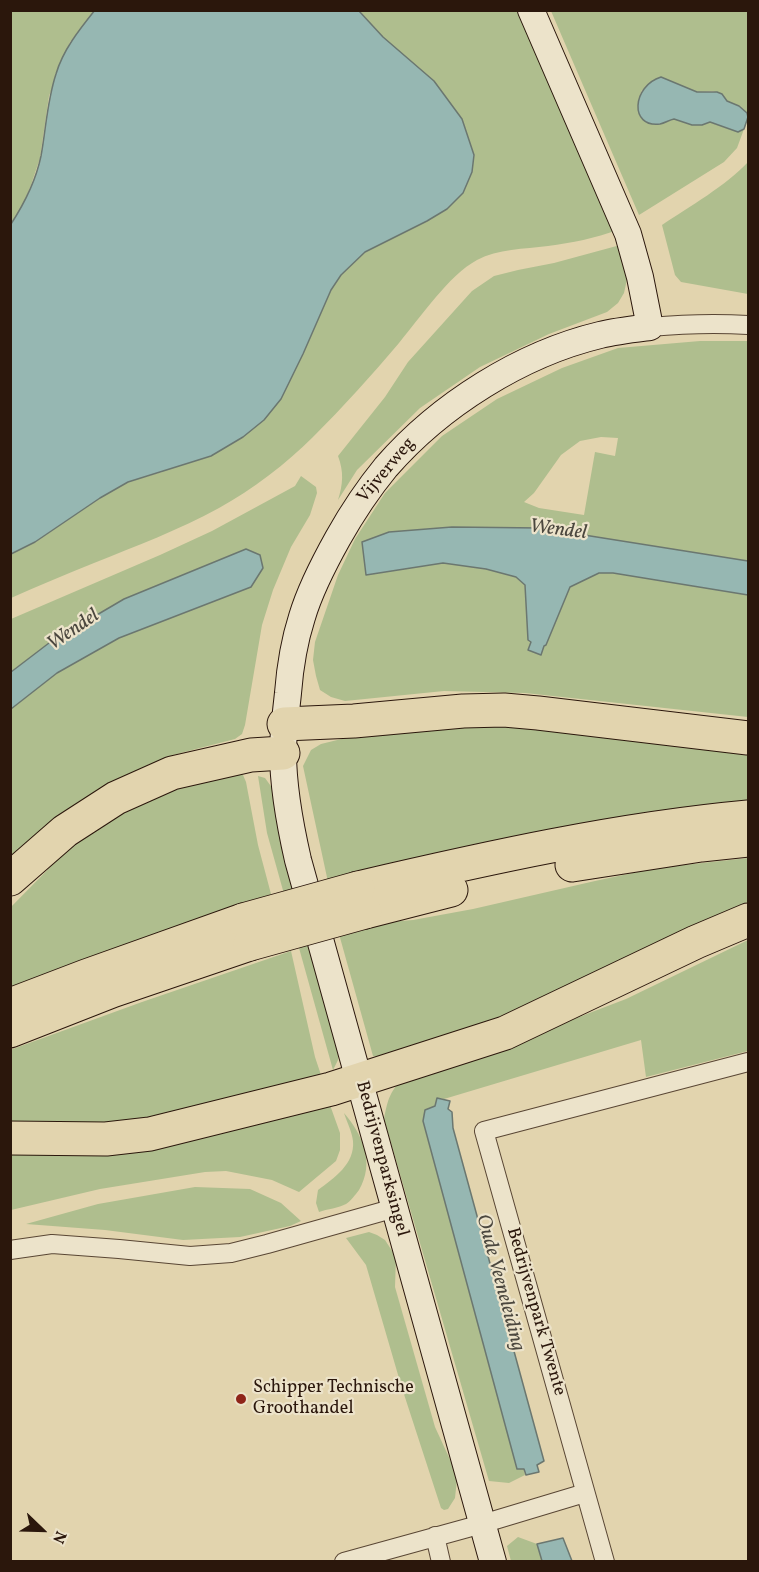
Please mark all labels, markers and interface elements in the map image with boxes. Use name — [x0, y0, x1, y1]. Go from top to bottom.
street label: Vijverweg — [353, 434, 421, 508]
water label: Wendel — [528, 516, 588, 546]
water label: Wendel — [43, 605, 105, 657]
street label: Bedrijvenparksingel — [350, 1079, 412, 1239]
water label: Oude Veeneleiding — [469, 1212, 529, 1354]
street label: Bedrijvenpark Twente — [501, 1225, 569, 1399]
place label: Schipper Technische Groothandel — [253, 1378, 414, 1420]
marker: Schipper Technische Groothandel — [234, 1392, 248, 1406]
north arrow — [12, 1500, 72, 1560]
text: N — [46, 1527, 71, 1547]

